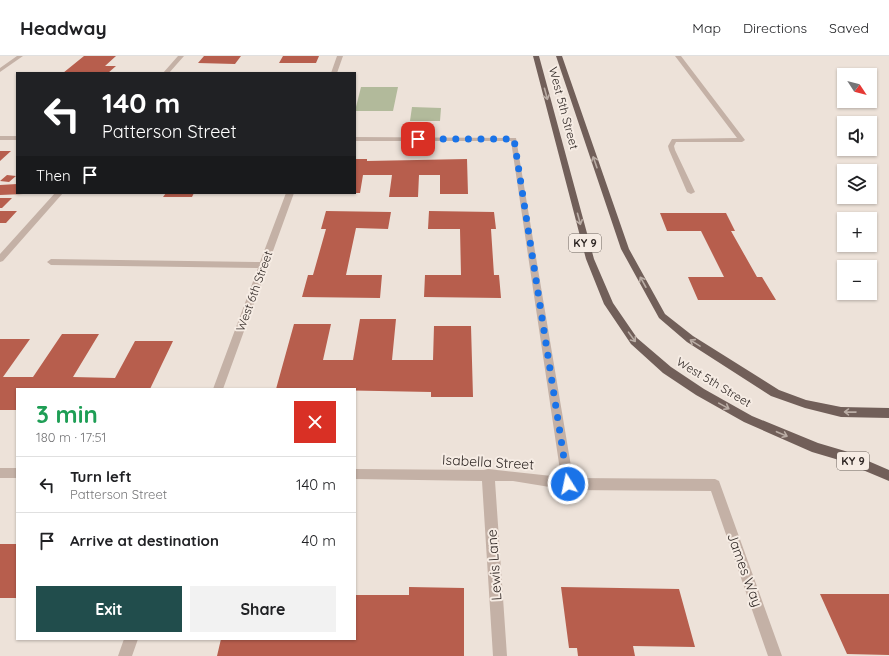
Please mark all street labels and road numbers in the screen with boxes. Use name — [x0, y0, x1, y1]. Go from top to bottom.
street label: West 5th Street — [546, 65, 582, 151]
road number: KY 9 — [569, 234, 601, 252]
street label: West 6th Street — [232, 249, 276, 333]
street label: West 5th Street — [674, 354, 754, 410]
street label: Isabella Street — [442, 451, 535, 473]
road number: KY 9 — [837, 452, 869, 470]
street label: Lewis Lane — [483, 529, 505, 601]
street label: James Way — [723, 531, 767, 609]

